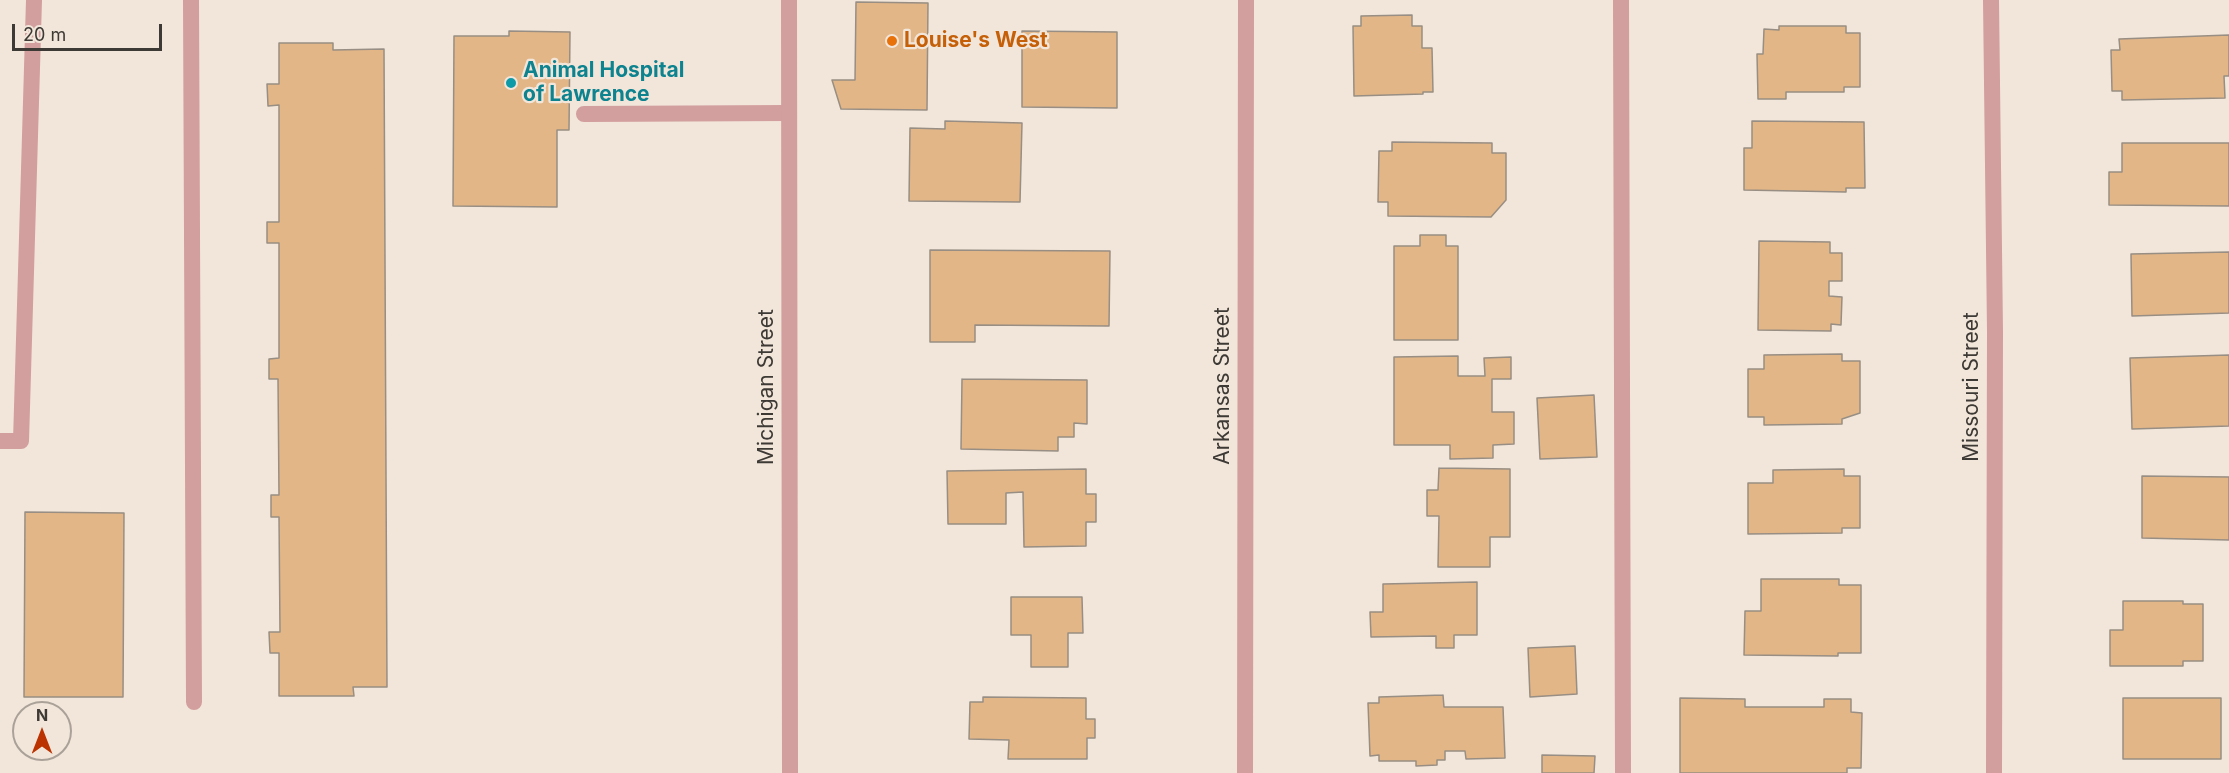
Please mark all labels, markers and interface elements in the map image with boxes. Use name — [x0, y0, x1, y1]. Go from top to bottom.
scale bar — [15, 12, 165, 50]
text: 20 m — [23, 24, 66, 45]
place label: Louise's West — [904, 28, 1048, 54]
marker: Louise's West — [885, 34, 899, 48]
place label: Animal Hospital of Lawrence — [523, 58, 684, 108]
marker: Animal Hospital of Lawrence — [504, 76, 518, 90]
street label: Arkansas Street — [1210, 307, 1236, 465]
street label: Michigan Street — [754, 309, 780, 465]
street label: Missouri Street — [1959, 312, 1985, 462]
north arrow — [12, 701, 72, 761]
text: N — [36, 705, 48, 725]

